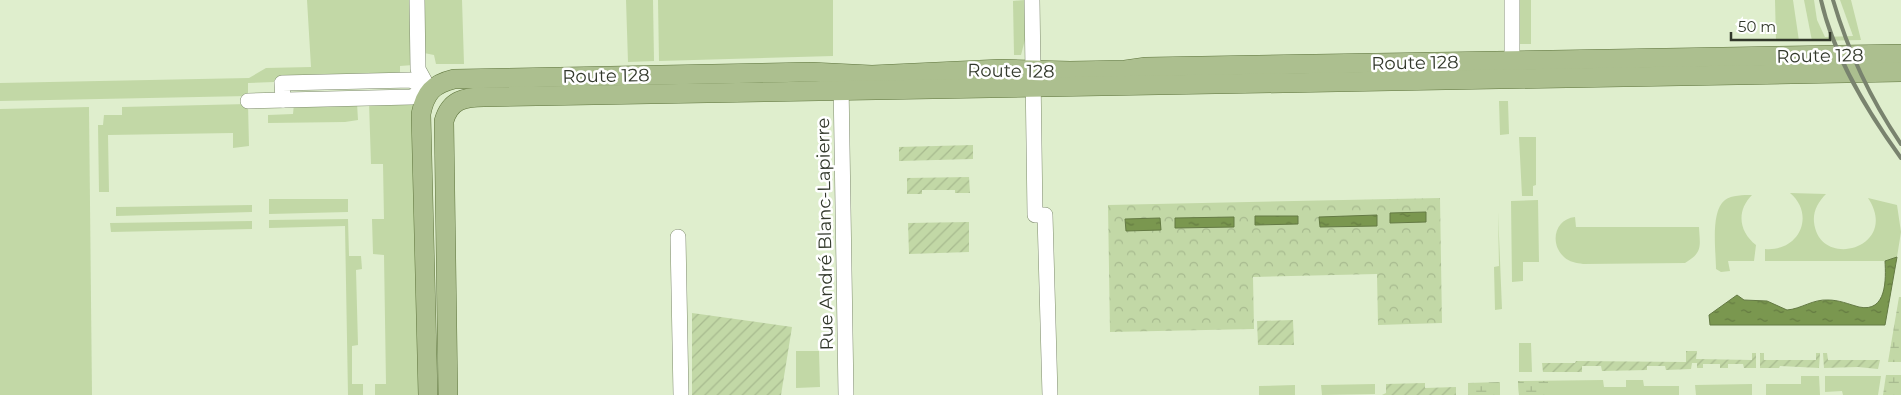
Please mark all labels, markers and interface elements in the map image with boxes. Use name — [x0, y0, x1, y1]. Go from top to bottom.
scale bar — [1731, 10, 1830, 42]
text: 50 m — [1738, 17, 1776, 36]
street label: Route 128 — [1776, 44, 1864, 68]
street label: Route 128 — [1371, 51, 1459, 75]
street label: Route 128 — [967, 59, 1055, 83]
street label: Route 128 — [562, 64, 650, 88]
street label: Rue André Blanc-Lapierre — [812, 117, 838, 351]

